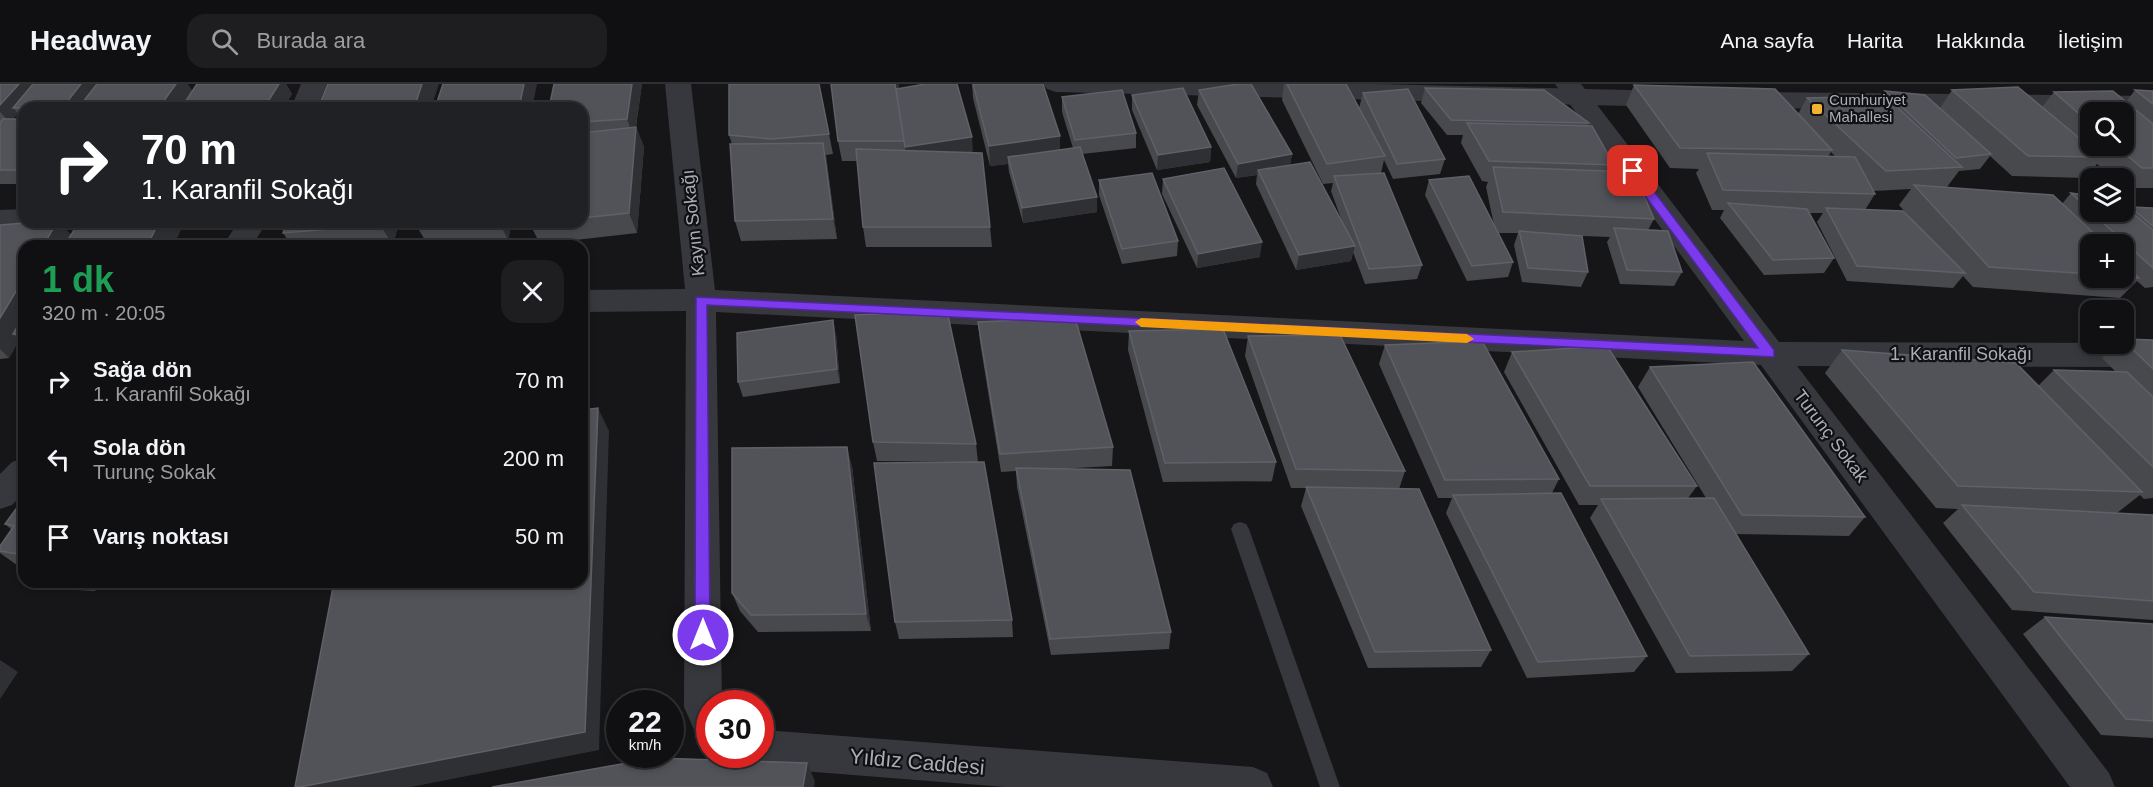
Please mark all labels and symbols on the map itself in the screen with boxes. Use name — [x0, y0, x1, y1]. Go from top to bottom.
place label: Cumhuriyet Mahallesi — [1829, 91, 1907, 125]
marker: Cumhuriyet Mahallesi — [1810, 102, 1824, 116]
pin — [1607, 145, 1658, 196]
street label: Kayın Sokağı — [677, 169, 709, 277]
street label: 1. Karanfil Sokağı — [1890, 344, 2032, 364]
street label: Turunç Sokak — [1790, 386, 1873, 487]
position arrow — [671, 603, 735, 667]
speed limit sign: 30 — [696, 690, 774, 768]
street label: Yıldız Caddesi — [849, 744, 985, 779]

